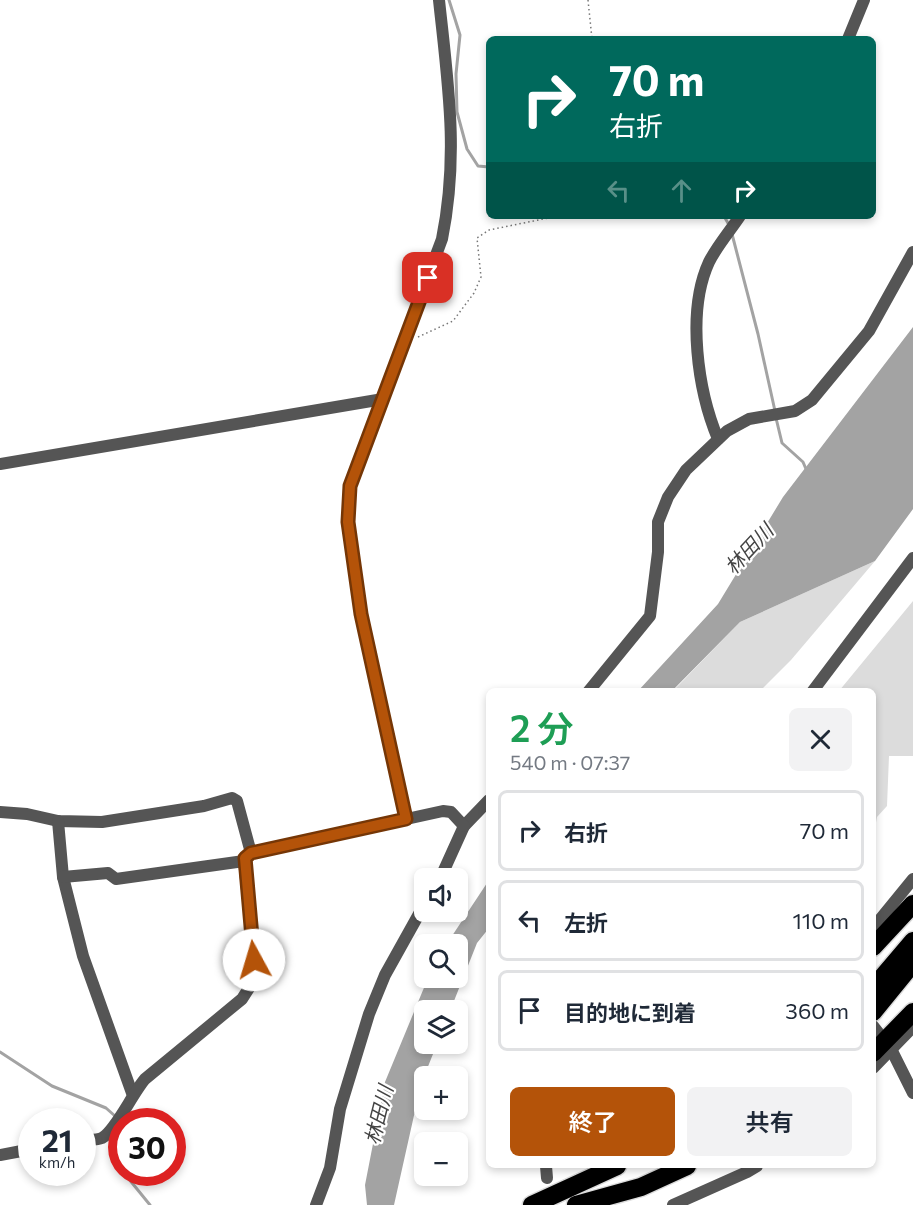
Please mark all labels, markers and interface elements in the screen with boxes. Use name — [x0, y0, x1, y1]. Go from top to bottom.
text: 70 m — [609, 53, 704, 105]
icon: right — [510, 60, 588, 138]
text: 右折 — [609, 109, 663, 142]
icon: left — [602, 174, 635, 207]
icon: ahead — [665, 174, 698, 207]
icon: right — [728, 174, 761, 207]
pin — [402, 252, 453, 303]
icon: arrive — [411, 261, 444, 294]
water label: 林田川 — [719, 517, 779, 578]
text: 2 分 — [510, 705, 573, 749]
button: close — [789, 708, 852, 771]
text: 540 m · 07:37 — [510, 750, 630, 774]
icon: right — [513, 814, 546, 847]
text: 70 m — [800, 817, 849, 844]
text: 右折 — [564, 819, 608, 846]
map controls — [414, 868, 468, 1186]
button: sound — [414, 868, 468, 922]
icon: left — [513, 904, 546, 937]
text: 110 m — [792, 907, 849, 934]
text: 左折 — [564, 909, 608, 936]
position arrow — [222, 928, 286, 992]
button: search — [414, 934, 468, 988]
icon: arrive — [513, 994, 546, 1027]
text: 360 m — [785, 997, 849, 1024]
text: 目的地に到着 — [564, 999, 696, 1026]
button: layers — [414, 1000, 468, 1054]
button: + — [414, 1066, 468, 1120]
water label: 林田川 — [359, 1081, 397, 1147]
button: 終了 — [510, 1087, 675, 1156]
button: 共有 — [687, 1087, 852, 1156]
speed limit sign: 30 — [108, 1108, 186, 1186]
text: 21 — [42, 1121, 72, 1158]
button: − — [414, 1132, 468, 1186]
text: km/h — [39, 1153, 75, 1171]

